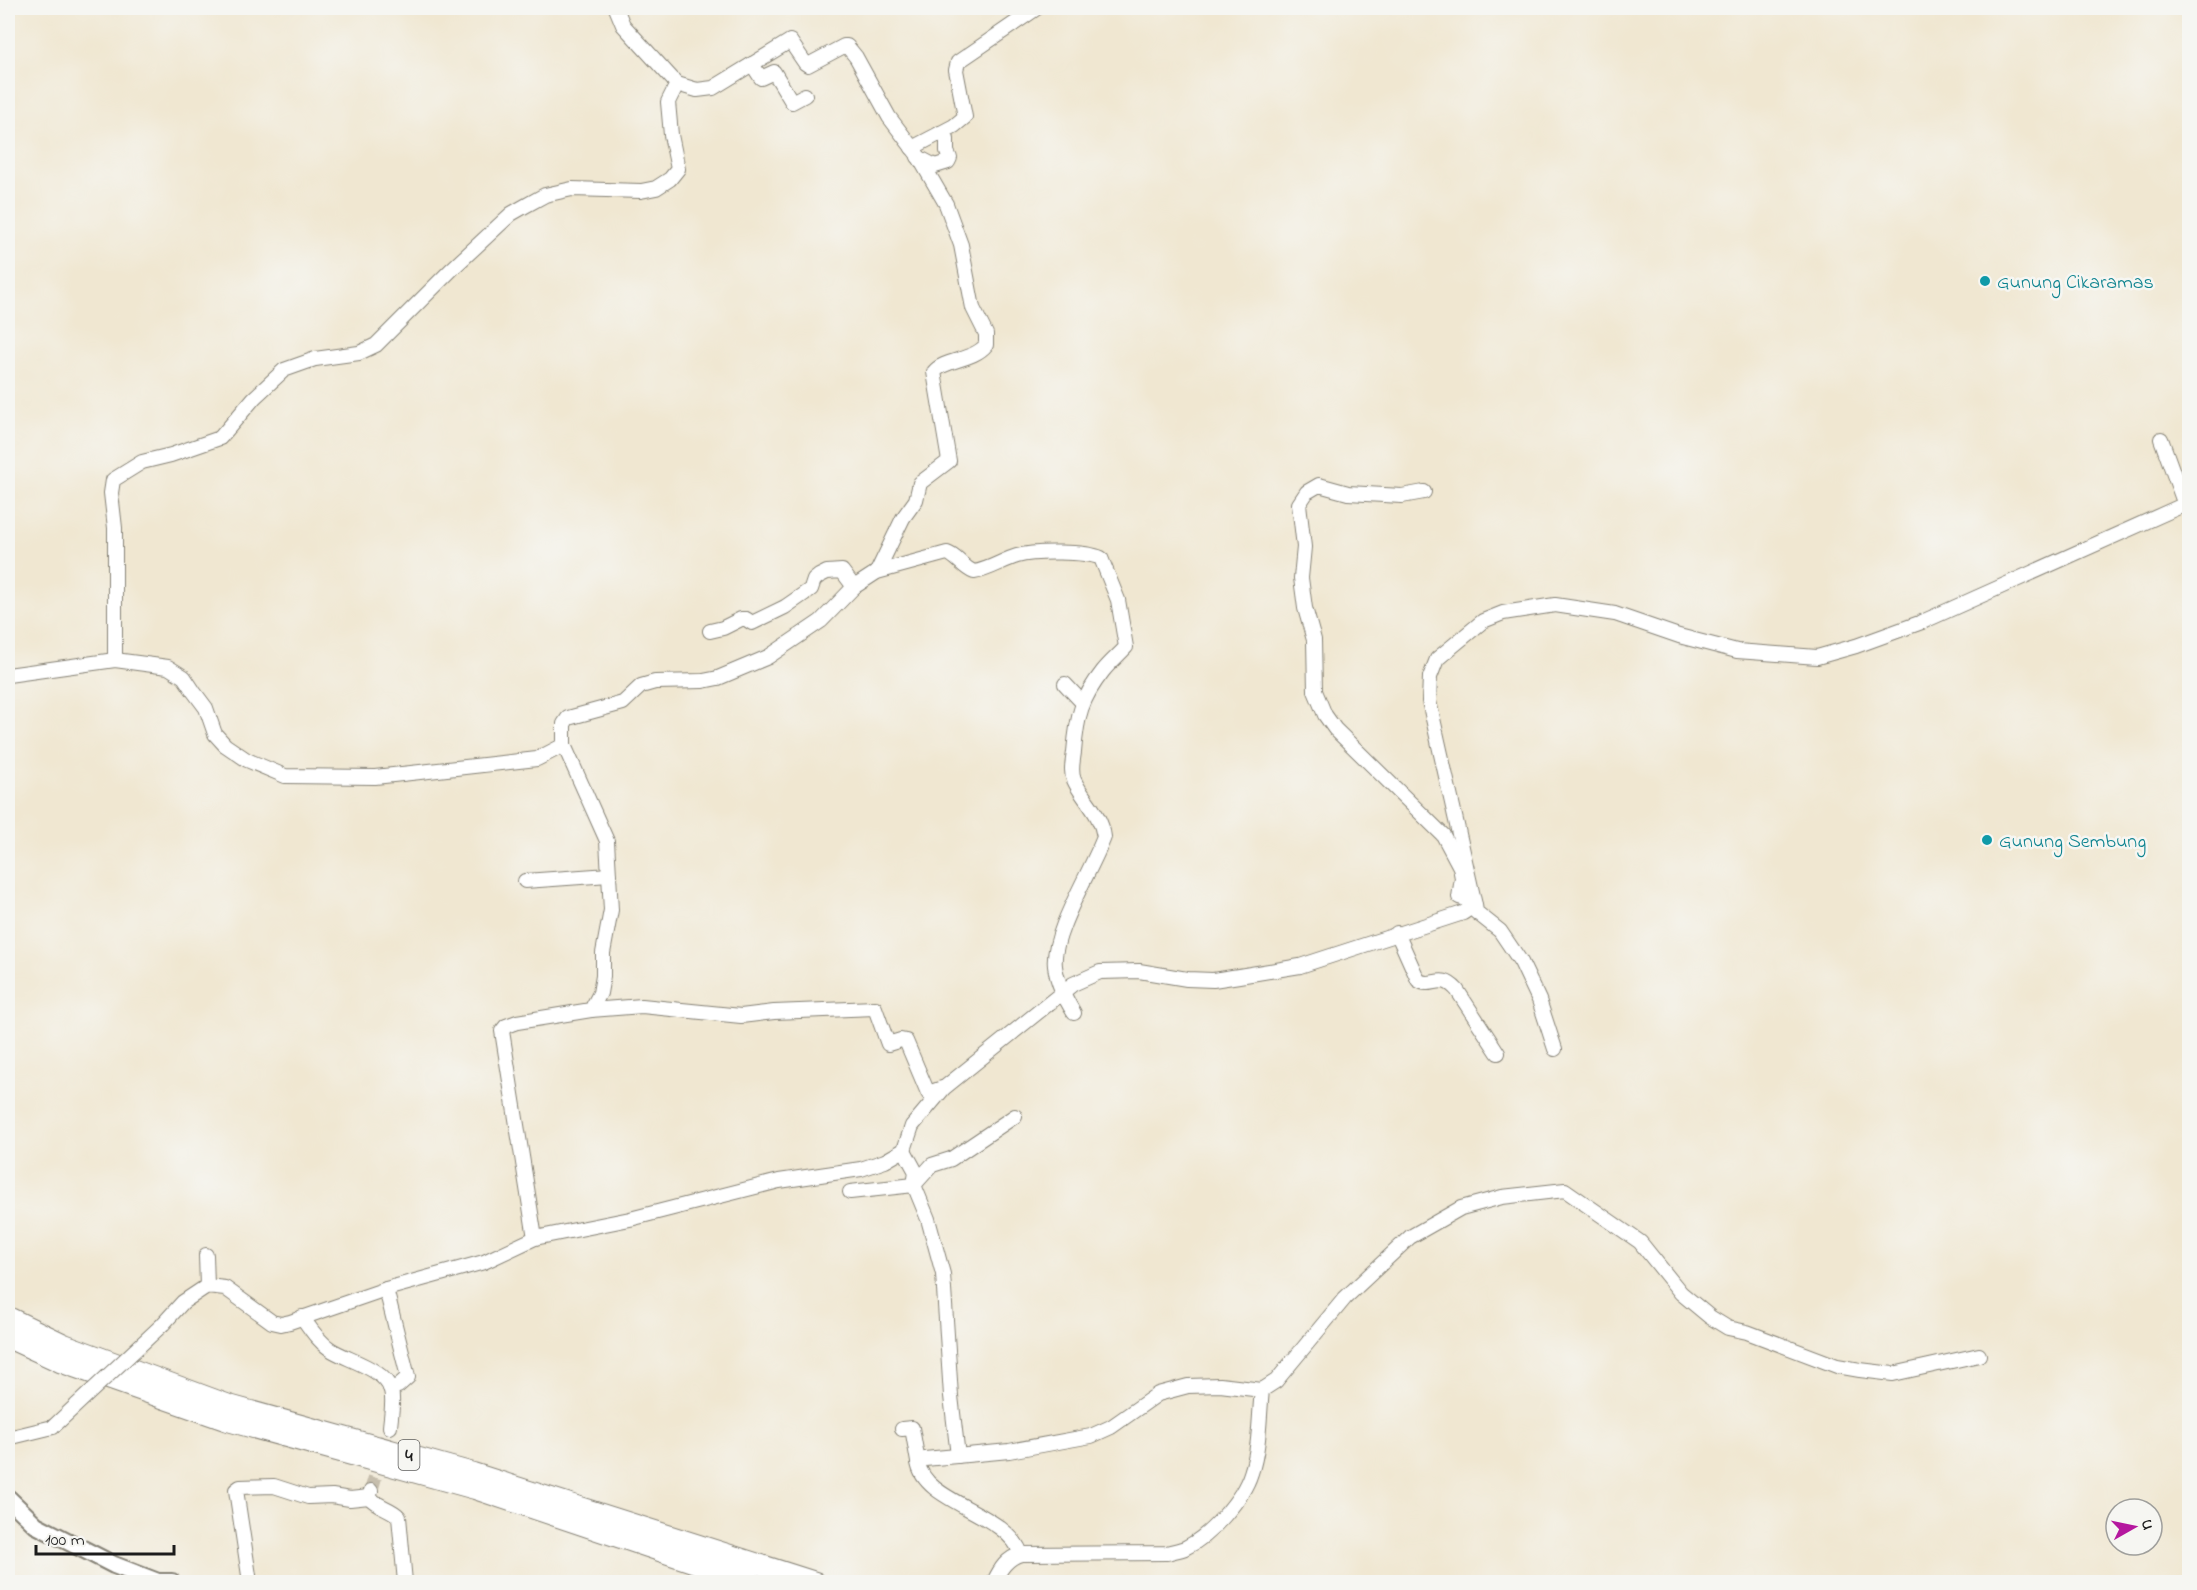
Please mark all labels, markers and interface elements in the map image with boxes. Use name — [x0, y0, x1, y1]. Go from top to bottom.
place label: Gunung Cikaramas — [1997, 269, 2154, 299]
marker: Gunung Cikaramas — [1978, 274, 1992, 288]
place label: Gunung Sembung — [1999, 828, 2146, 858]
marker: Gunung Sembung — [1980, 833, 1994, 847]
road number: 4 — [398, 1440, 420, 1470]
north arrow — [2104, 1497, 2164, 1557]
scale bar — [36, 1518, 174, 1556]
text: U — [2134, 1518, 2159, 1532]
text: 100 m — [45, 1528, 85, 1554]

